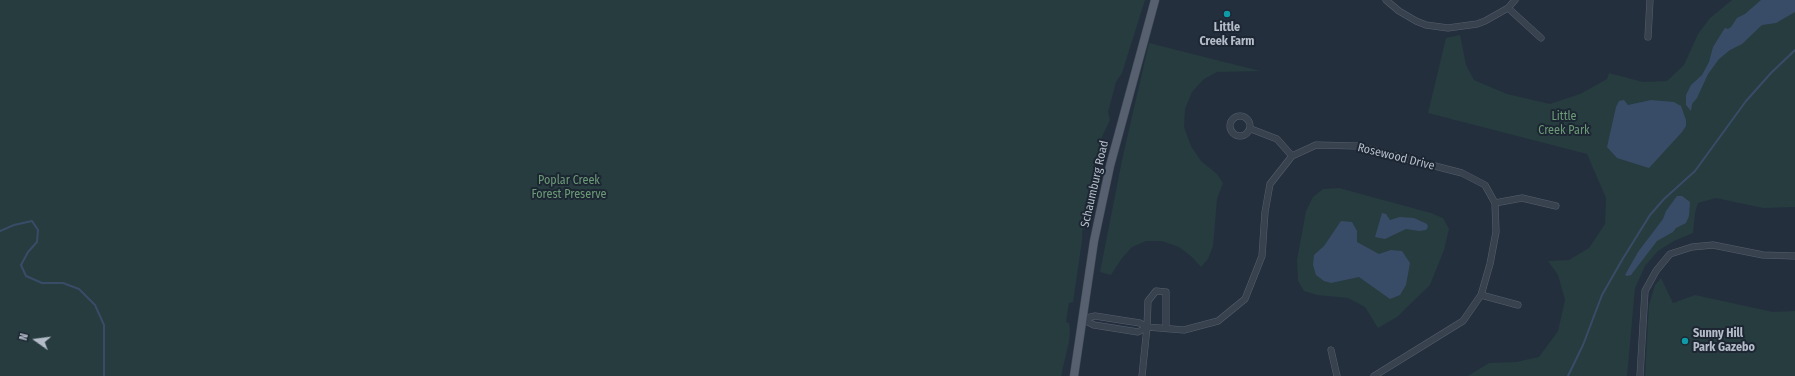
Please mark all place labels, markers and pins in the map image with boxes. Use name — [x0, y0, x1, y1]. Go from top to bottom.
marker: Little Creek Farm — [1222, 9, 1232, 19]
place label: Little Creek Farm — [1199, 21, 1255, 49]
place label: Sunny Hill Park Gazebo — [1693, 327, 1755, 355]
marker: Sunny Hill Park Gazebo — [1680, 336, 1690, 346]

